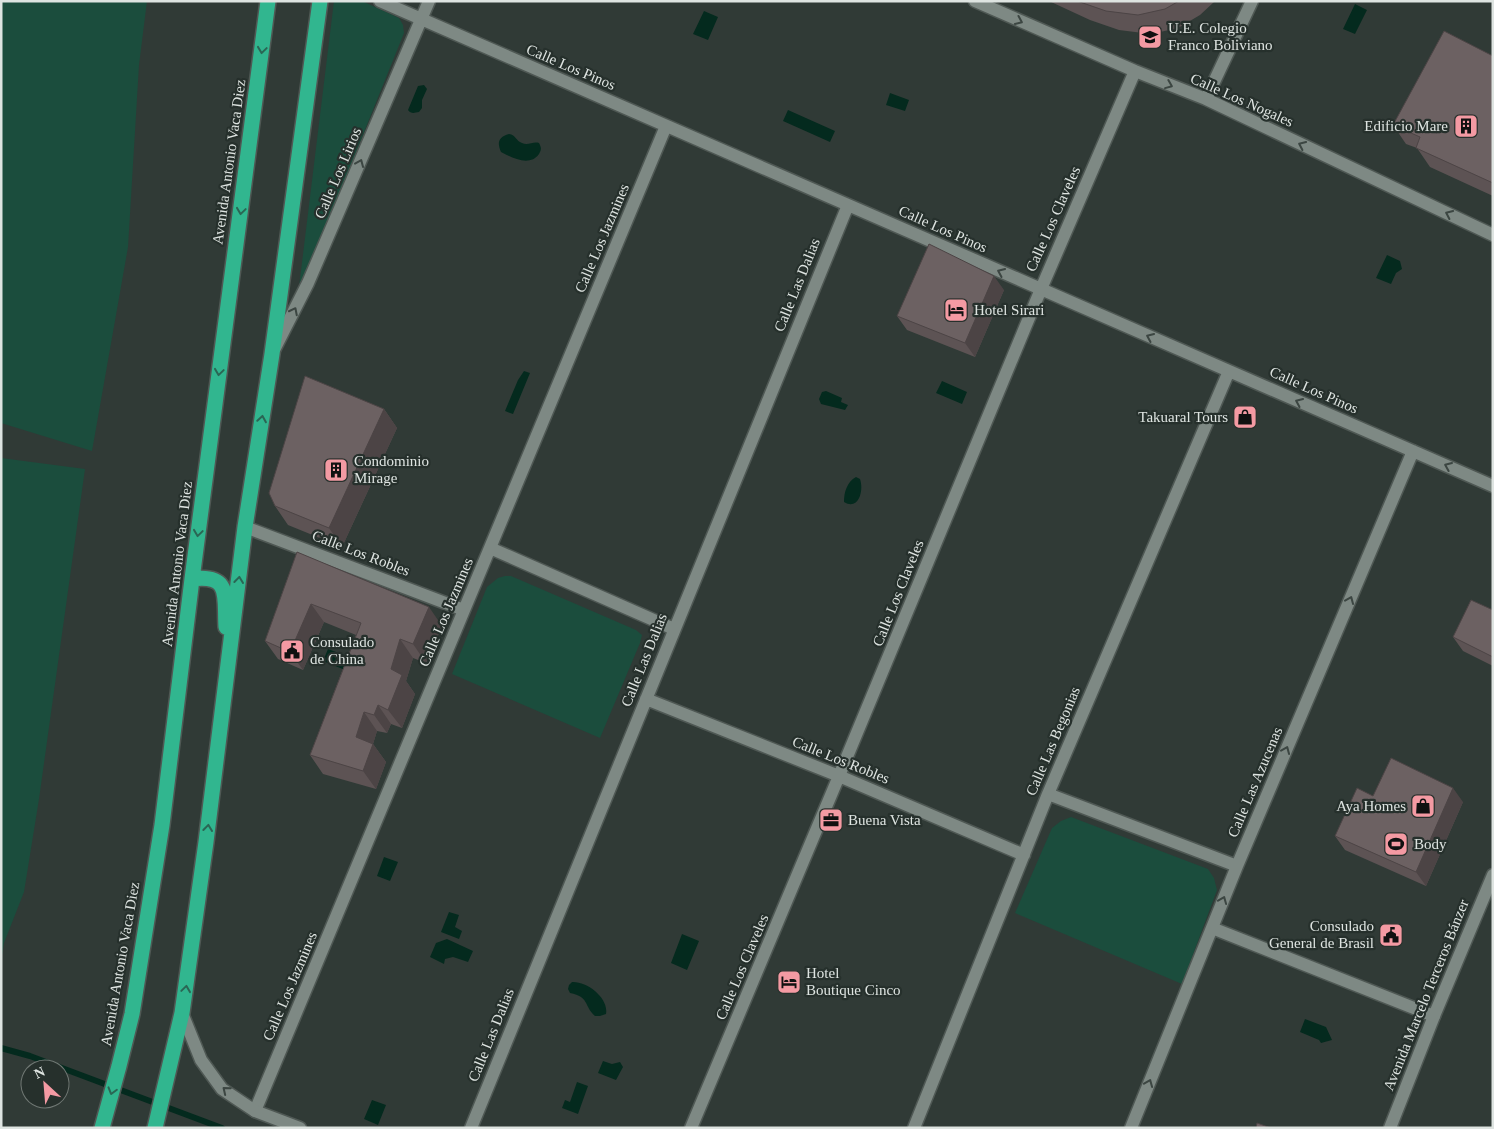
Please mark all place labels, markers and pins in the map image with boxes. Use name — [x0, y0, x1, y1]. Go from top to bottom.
place label: U.E. Colegio Franco Boliviano — [1168, 20, 1273, 53]
school or university icon: U.E. Colegio Franco Boliviano — [1137, 24, 1163, 50]
building icon: Edificio Mare — [1453, 113, 1479, 139]
place label: Edificio Mare — [1364, 118, 1448, 134]
hotel icon: Hotel Sirari — [943, 297, 969, 323]
place label: Hotel Sirari — [974, 302, 1044, 318]
shop icon: Takuaral Tours — [1232, 404, 1258, 430]
place label: Takuaral Tours — [1138, 409, 1228, 425]
place label: Condominio Mirage — [354, 453, 429, 486]
building icon: Condominio Mirage — [323, 457, 349, 483]
place label: Consulado de China — [310, 634, 374, 667]
public building icon: Consulado de China — [279, 638, 305, 664]
shop icon: Aya Homes — [1410, 793, 1436, 819]
place label: Aya Homes — [1336, 798, 1406, 814]
office icon: Buena Vista — [818, 807, 844, 833]
place label: Buena Vista — [848, 812, 921, 828]
sports icon: Body — [1383, 831, 1409, 857]
place label: Body — [1414, 836, 1447, 852]
place label: Consulado General de Brasil — [1269, 918, 1374, 951]
public building icon: Consulado General de Brasil — [1378, 922, 1404, 948]
place label: Hotel Boutique Cinco — [806, 965, 901, 998]
hotel icon: Hotel Boutique Cinco — [776, 969, 802, 995]

